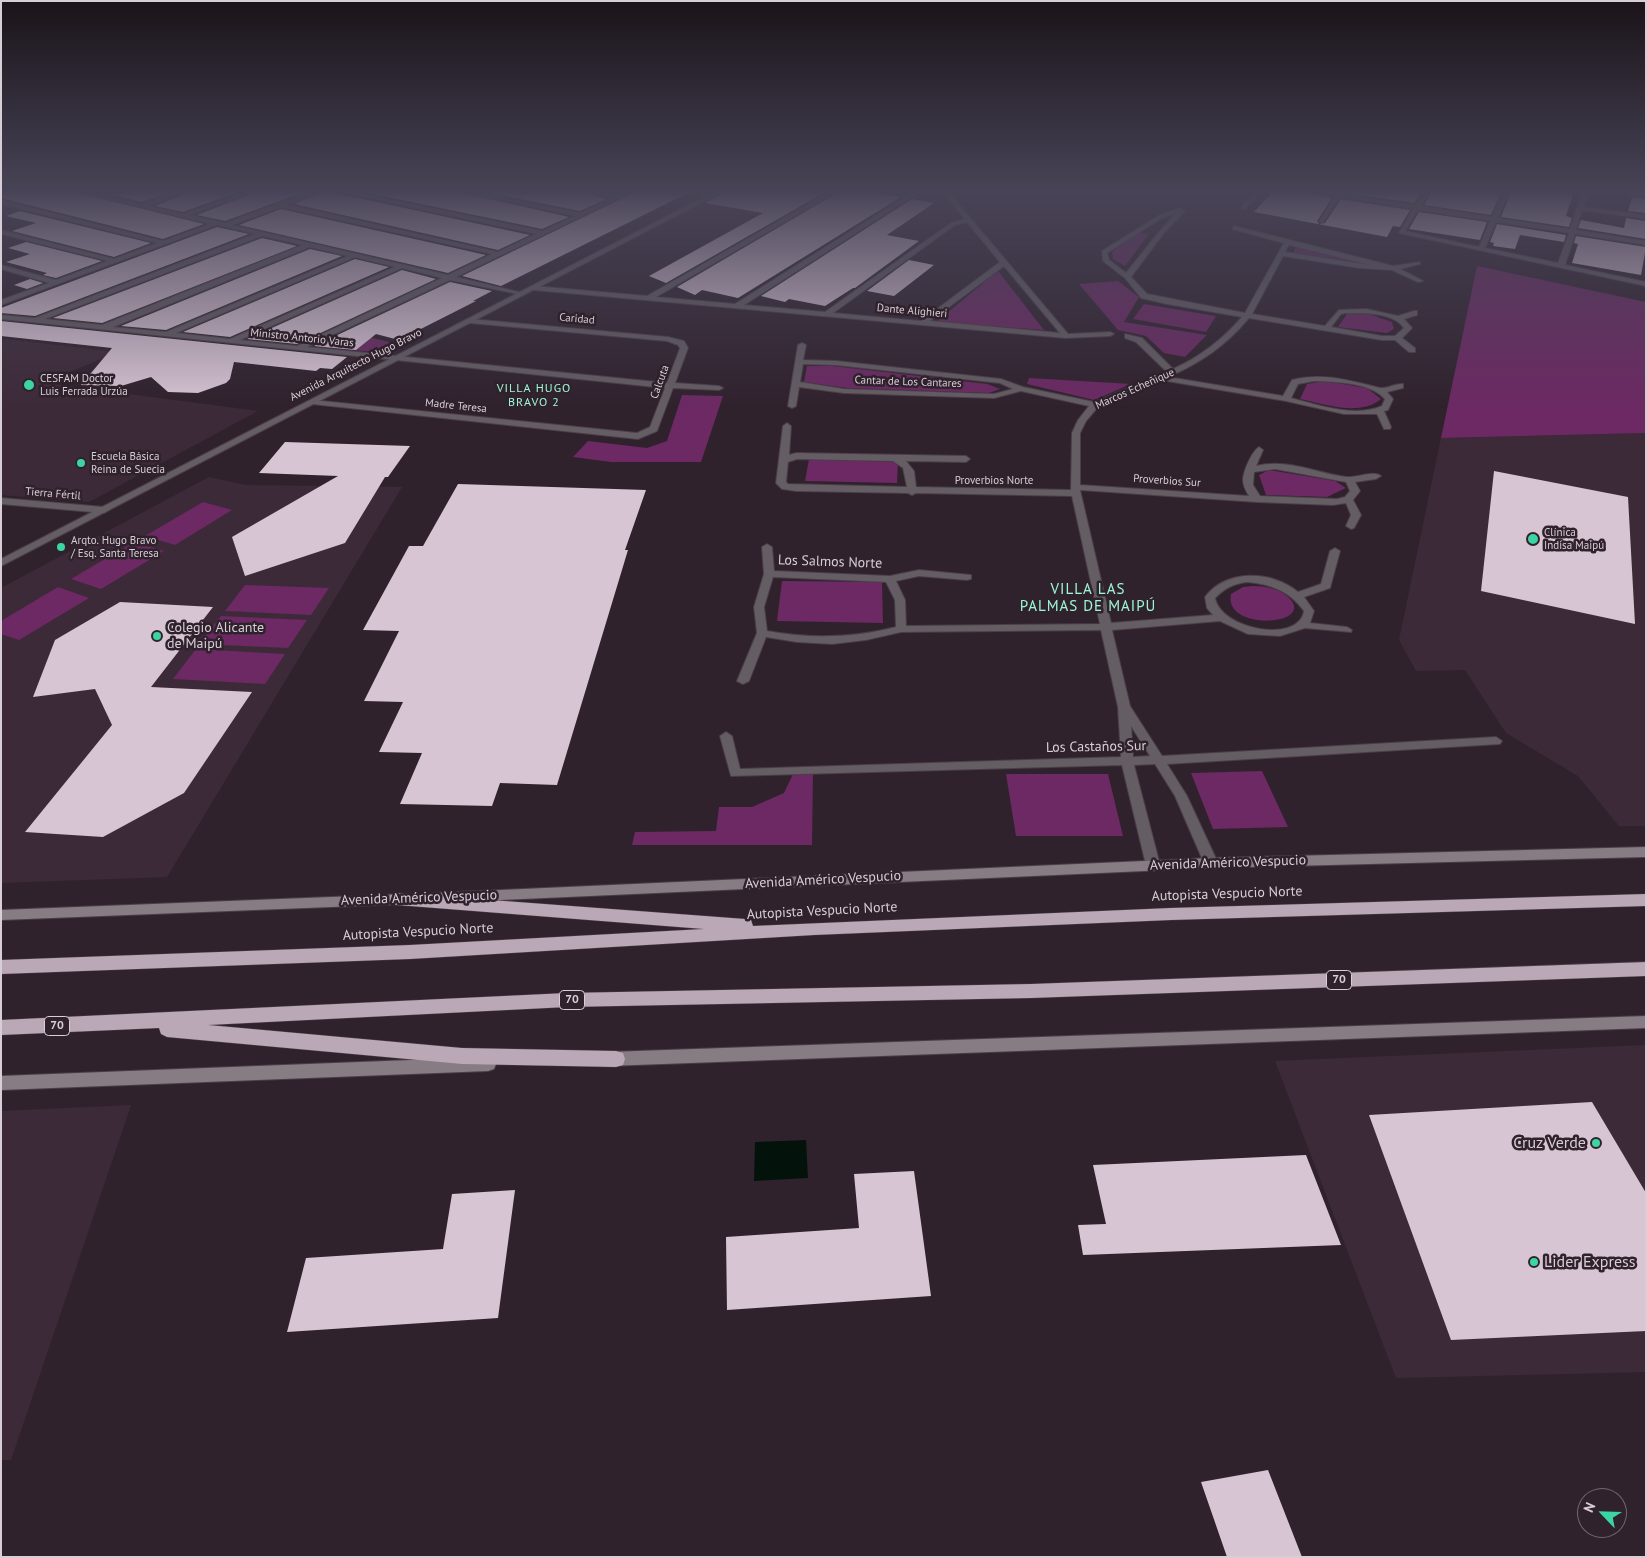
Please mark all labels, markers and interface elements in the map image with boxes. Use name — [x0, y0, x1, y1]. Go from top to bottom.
street label: Dante Alighieri — [876, 301, 948, 321]
street label: Caridad — [559, 311, 595, 327]
street label: Ministro Antorio Varas — [250, 326, 354, 350]
street label: Avenida Arquitecto Hugo Bravo — [288, 326, 424, 404]
street label: Calcuta — [648, 363, 672, 401]
street label: Marcos Echeñique — [1094, 366, 1176, 412]
place label: CESFAM Doctor Luis Ferrada Urzúa — [40, 372, 128, 398]
street label: Cantar de Los Cantares — [854, 374, 962, 390]
marker: CESFAM Doctor Luis Ferrada Urzúa — [22, 378, 36, 392]
district label: VILLA HUGO BRAVO 2 — [496, 382, 572, 410]
street label: Madre Teresa — [424, 396, 488, 416]
place label: Escuela Básica Reina de Suecia — [91, 450, 165, 476]
marker: Escuela Básica Reina de Suecia — [75, 457, 87, 469]
street label: Proverbios Sur — [1133, 472, 1201, 490]
street label: Proverbios Norte — [955, 474, 1033, 488]
street label: Tierra Fértil — [25, 485, 81, 503]
place label: Clínica Indisa Maipú — [1544, 526, 1604, 552]
marker: Clínica Indisa Maipú — [1526, 532, 1540, 546]
place label: Arqto. Hugo Bravo / Esq. Santa Teresa — [71, 534, 159, 560]
marker: Arqto. Hugo Bravo / Esq. Santa Teresa — [55, 541, 67, 553]
street label: Los Salmos Norte — [778, 552, 882, 572]
district label: VILLA LAS PALMAS DE MAIPÚ — [1018, 581, 1158, 616]
place label: Colegio Alicante de Maipú — [167, 620, 264, 652]
marker: Colegio Alicante de Maipú — [151, 630, 163, 642]
street label: Los Castaños Sur — [1046, 738, 1146, 756]
street label: Avenida Américo Vespucio — [1150, 852, 1306, 874]
street label: Avenida Américo Vespucio — [745, 868, 901, 892]
street label: Autopista Vespucio Norte — [1151, 883, 1303, 905]
street label: Avenida Américo Vespucio — [341, 887, 497, 909]
street label: Autopista Vespucio Norte — [746, 899, 898, 923]
street label: Autopista Vespucio Norte — [342, 920, 494, 944]
road number: 70 — [1326, 970, 1352, 990]
road number: 70 — [560, 990, 584, 1010]
road number: 70 — [44, 1016, 70, 1036]
place label: Cruz Verde — [1513, 1133, 1586, 1153]
marker: Cruz Verde — [1590, 1137, 1602, 1149]
place label: Lider Express — [1544, 1252, 1636, 1272]
marker: Lider Express — [1528, 1256, 1540, 1268]
north arrow — [1577, 1488, 1627, 1538]
text: N — [1579, 1499, 1599, 1515]

